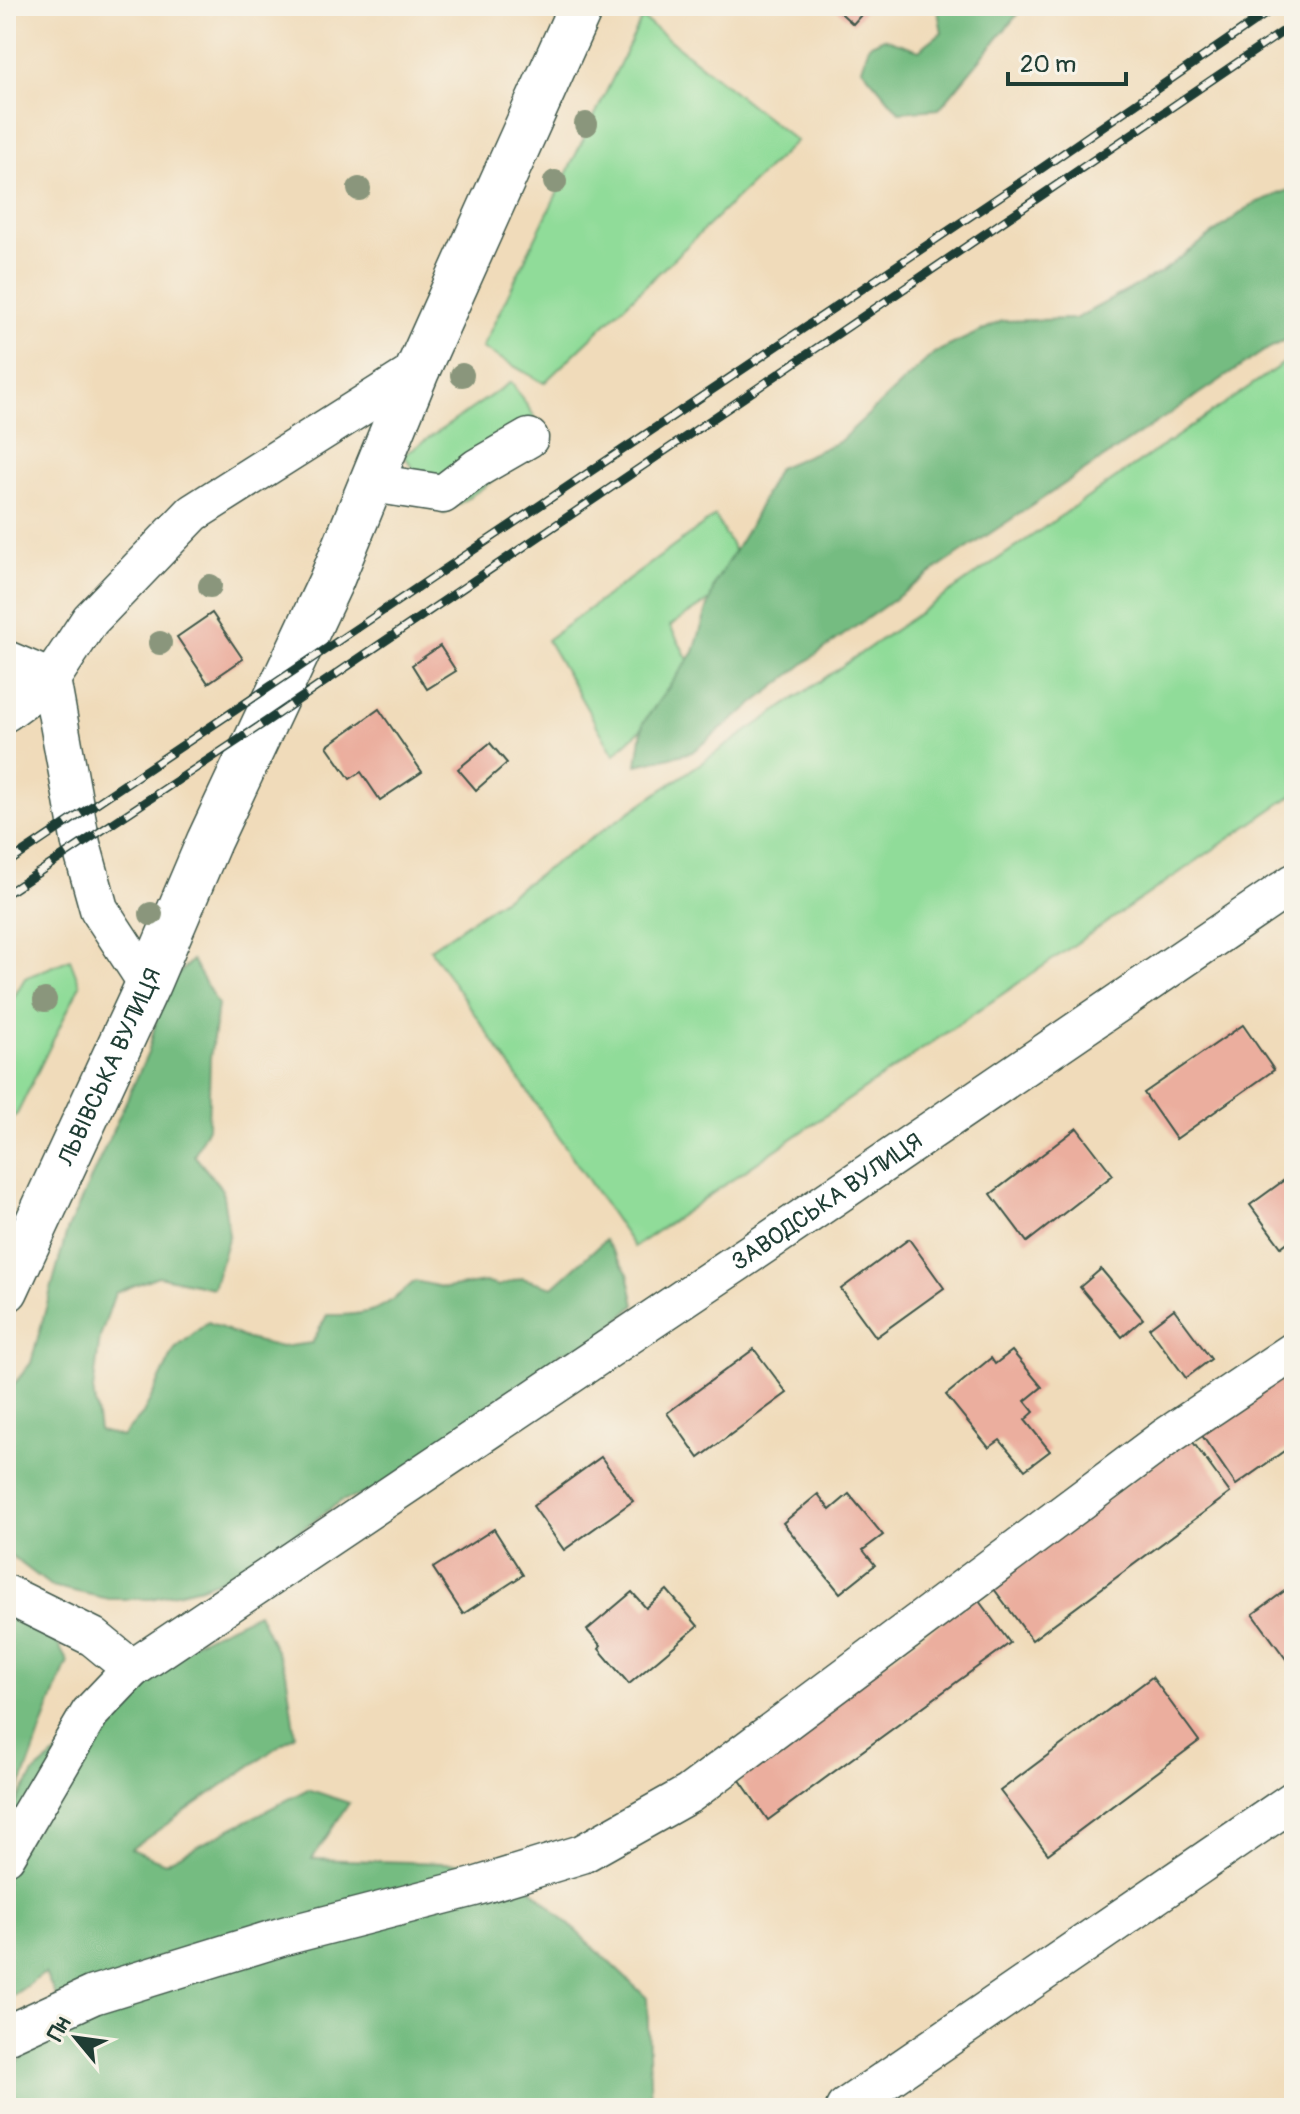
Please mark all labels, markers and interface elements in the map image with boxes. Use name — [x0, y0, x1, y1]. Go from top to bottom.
scale bar — [1008, 36, 1126, 86]
text: 20 m — [1020, 50, 1076, 79]
street label: ЛЬВІВСЬКА ВУЛИЦЯ — [51, 964, 168, 1171]
street label: ЗАВОДСЬКА ВУЛИЦЯ — [726, 1126, 928, 1277]
north arrow — [36, 1998, 116, 2078]
text: Пн — [41, 2011, 77, 2046]

